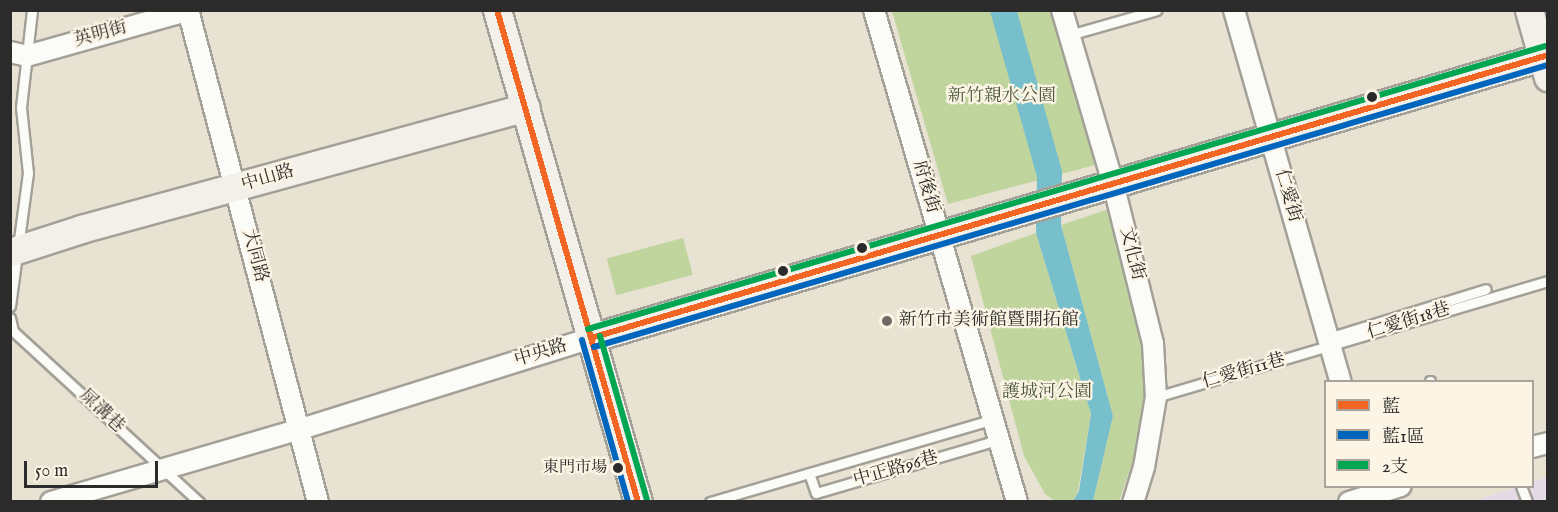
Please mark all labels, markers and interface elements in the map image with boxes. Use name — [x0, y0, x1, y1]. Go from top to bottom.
street label: 英明街 — [72, 18, 130, 52]
park label: 新竹親水公園 — [948, 86, 1056, 108]
unlabelled marker — [1366, 91, 1378, 103]
street label: 府後街 — [907, 158, 943, 216]
street label: 中山路 — [239, 161, 297, 197]
street label: 仁愛街 — [1269, 167, 1305, 225]
street label: 文化街 — [1114, 225, 1148, 283]
street label: 大同路 — [237, 227, 271, 285]
unlabelled marker — [856, 242, 868, 254]
unlabelled marker — [777, 265, 789, 277]
street label: 仁愛街18巷 — [1365, 299, 1453, 345]
place label: 新竹市美術館暨開拓館 — [899, 310, 1079, 332]
marker: 新竹市美術館暨開拓館 — [880, 314, 894, 328]
street label: 中央路 — [512, 336, 570, 372]
street label: 仁愛街11巷 — [1200, 350, 1288, 394]
legend — [1324, 380, 1534, 488]
park label: 護城河公園 — [1002, 382, 1092, 404]
street label: 屎溝巷 — [74, 386, 128, 438]
text: 藍 — [1382, 396, 1400, 419]
text: 藍1區 — [1382, 426, 1425, 449]
street label: 中正路96巷 — [851, 448, 941, 492]
scale bar — [27, 449, 160, 487]
text: 2支 — [1382, 456, 1408, 479]
place label: 東門市場 — [543, 458, 607, 478]
text: 50 m — [35, 460, 68, 483]
marker: 東門市場 — [612, 462, 624, 474]

